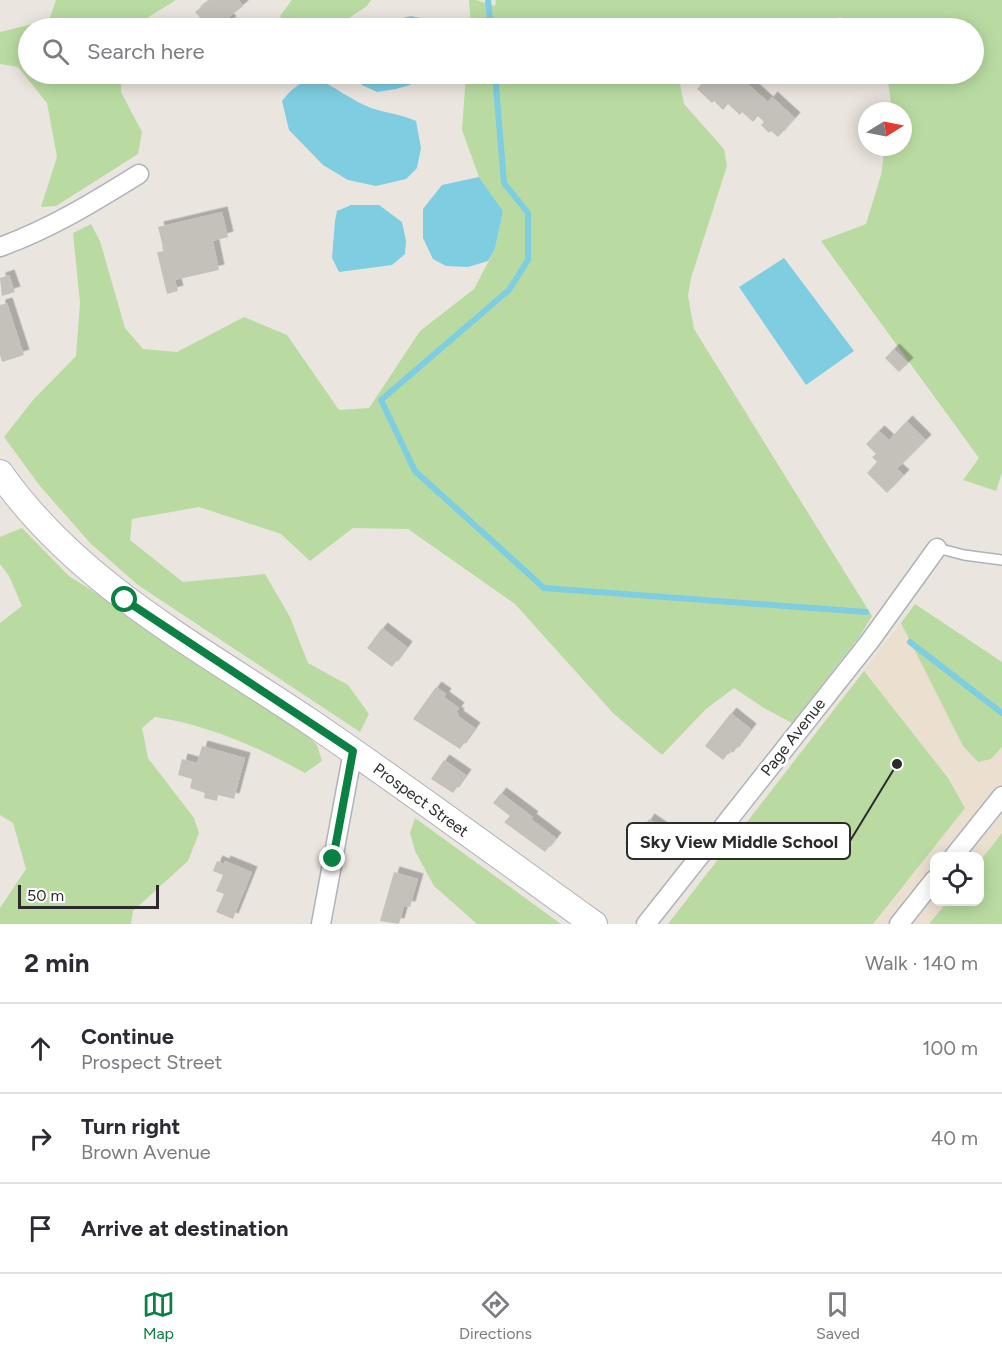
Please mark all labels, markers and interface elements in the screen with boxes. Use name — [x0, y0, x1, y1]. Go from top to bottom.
search box — [18, 18, 984, 84]
icon: search — [39, 35, 72, 68]
text: Search here — [87, 38, 205, 65]
north arrow — [858, 102, 912, 156]
route start — [111, 586, 137, 612]
street label: Page Avenue — [757, 694, 829, 780]
street label: Prospect Street — [370, 759, 472, 841]
callout: Sky View Middle School — [627, 823, 850, 859]
text: Sky View Middle School — [640, 831, 838, 853]
route end — [319, 845, 345, 871]
map controls — [930, 852, 984, 906]
button: locate — [930, 852, 984, 906]
scale bar — [18, 882, 159, 910]
text: 50 m — [27, 886, 64, 905]
text: 2 min — [24, 947, 90, 979]
text: Walk · 140 m — [865, 951, 978, 975]
text: Continue — [81, 1023, 174, 1050]
icon: ahead — [24, 1032, 57, 1065]
text: 100 m — [922, 1036, 978, 1060]
text: Prospect Street — [81, 1050, 222, 1074]
text: Turn right — [81, 1113, 180, 1140]
icon: right — [24, 1122, 57, 1155]
text: 40 m — [931, 1126, 978, 1150]
text: Brown Avenue — [81, 1140, 211, 1164]
icon: arrive — [24, 1212, 57, 1245]
text: Arrive at destination — [81, 1215, 289, 1242]
tab: Map — [142, 1288, 175, 1343]
tab: Directions — [459, 1288, 532, 1343]
tab: Saved — [816, 1288, 860, 1343]

